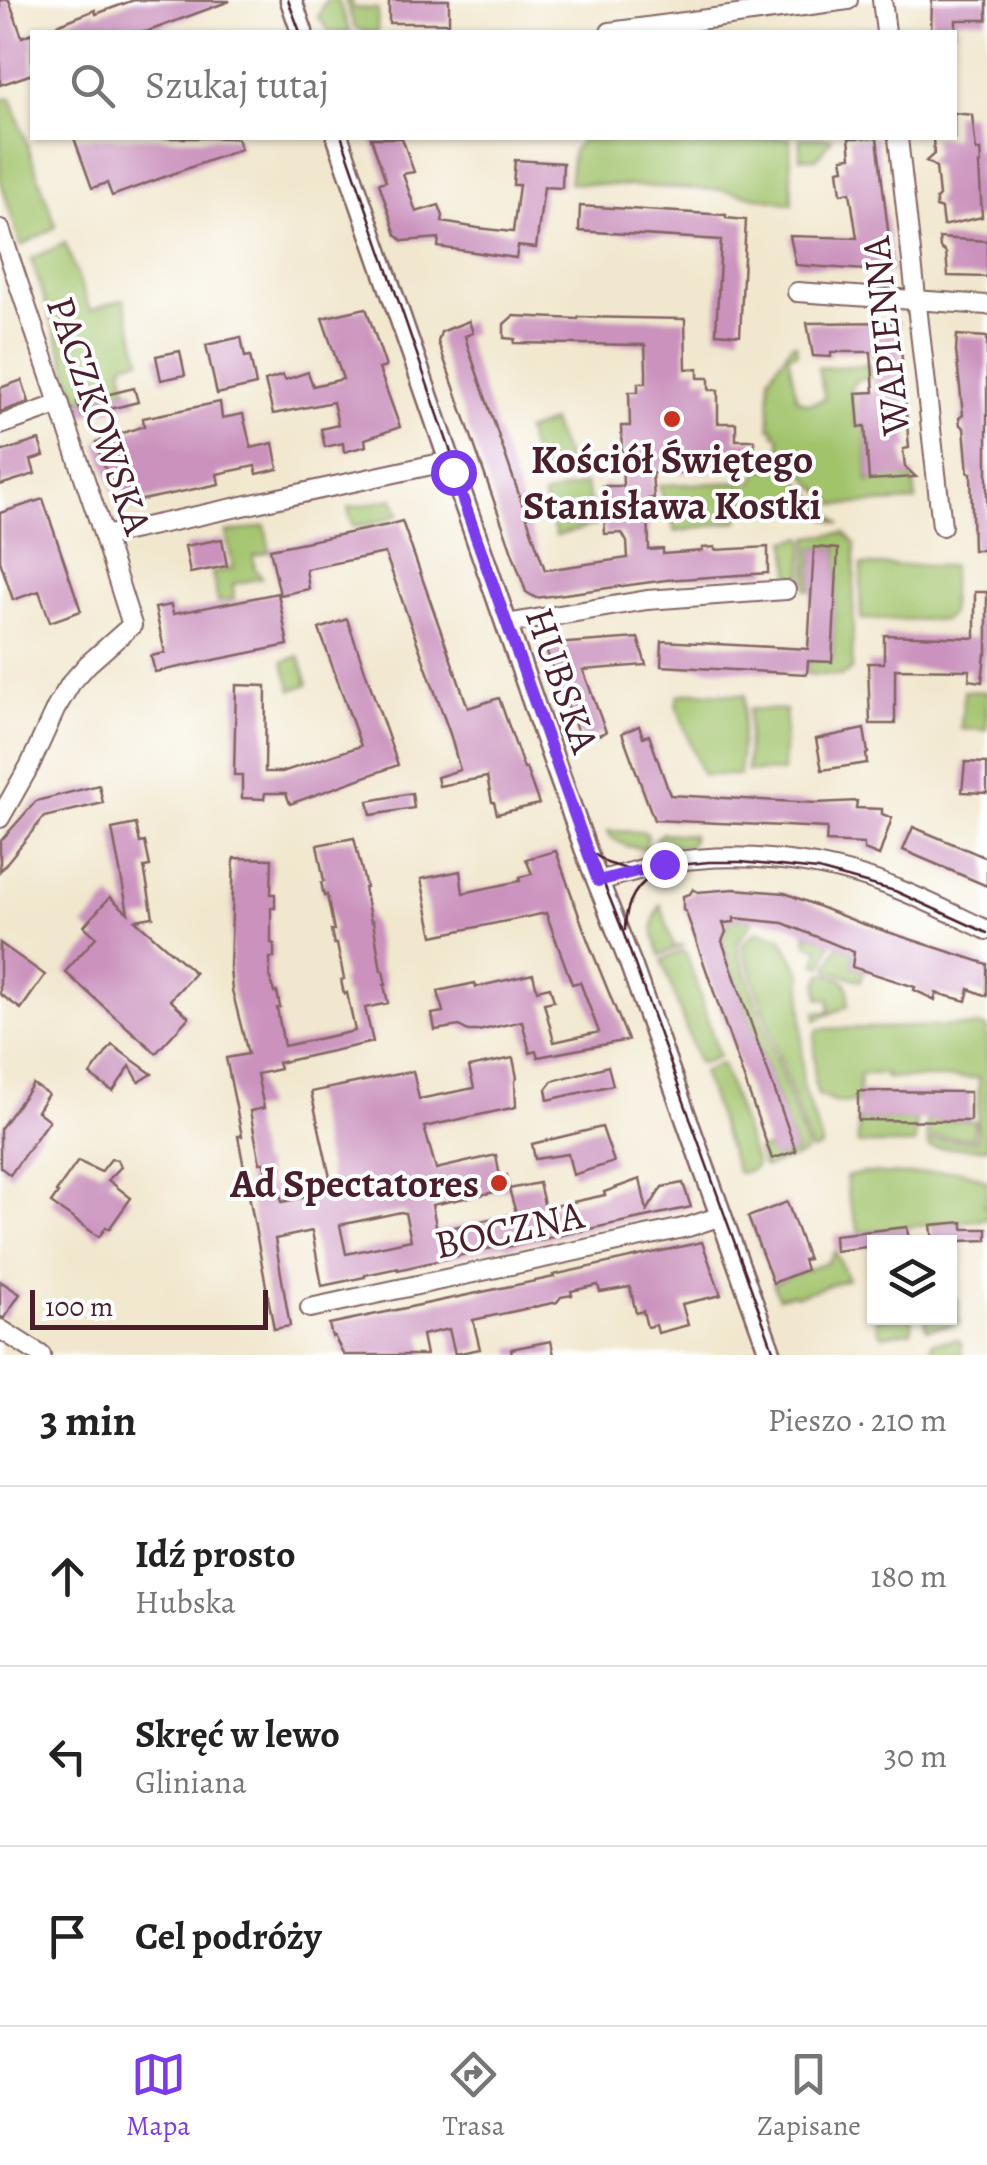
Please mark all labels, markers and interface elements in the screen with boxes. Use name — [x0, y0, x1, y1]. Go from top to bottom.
search box — [30, 30, 957, 140]
icon: search — [65, 58, 120, 113]
text: Szukaj tutaj — [145, 59, 329, 111]
street label: WAPIENNA — [848, 233, 923, 439]
street label: PACZKOWSKA — [33, 289, 166, 542]
marker: Kościół Świętego Stanisława Kostki — [661, 408, 683, 430]
place label: Kościół Świętego Stanisława Kostki — [523, 432, 821, 533]
route start — [431, 450, 477, 496]
street label: HUBSKA — [512, 600, 613, 761]
route end — [642, 842, 688, 888]
place label: Ad Spectatores — [229, 1156, 479, 1211]
marker: Ad Spectatores — [488, 1172, 510, 1194]
street label: BOCZNA — [430, 1187, 589, 1272]
map controls — [867, 1235, 957, 1325]
button: layers — [867, 1235, 957, 1325]
scale bar — [30, 1285, 268, 1330]
text: 100 m — [45, 1288, 113, 1326]
text: 3 min — [40, 1392, 136, 1449]
text: Pieszo · 210 m — [768, 1398, 947, 1442]
text: Idź prosto — [135, 1528, 296, 1580]
icon: ahead — [40, 1549, 95, 1604]
text: 180 m — [871, 1554, 947, 1598]
text: Hubska — [135, 1580, 236, 1624]
text: Skręć w lewo — [135, 1708, 340, 1760]
icon: left — [40, 1729, 95, 1784]
text: 30 m — [884, 1734, 947, 1778]
text: Gliniana — [135, 1760, 247, 1804]
icon: arrive — [40, 1909, 95, 1964]
text: Cel podróży — [135, 1910, 322, 1962]
tab: Mapa — [126, 2047, 190, 2145]
tab: Trasa — [443, 2047, 505, 2145]
tab: Zapisane — [757, 2047, 861, 2145]

